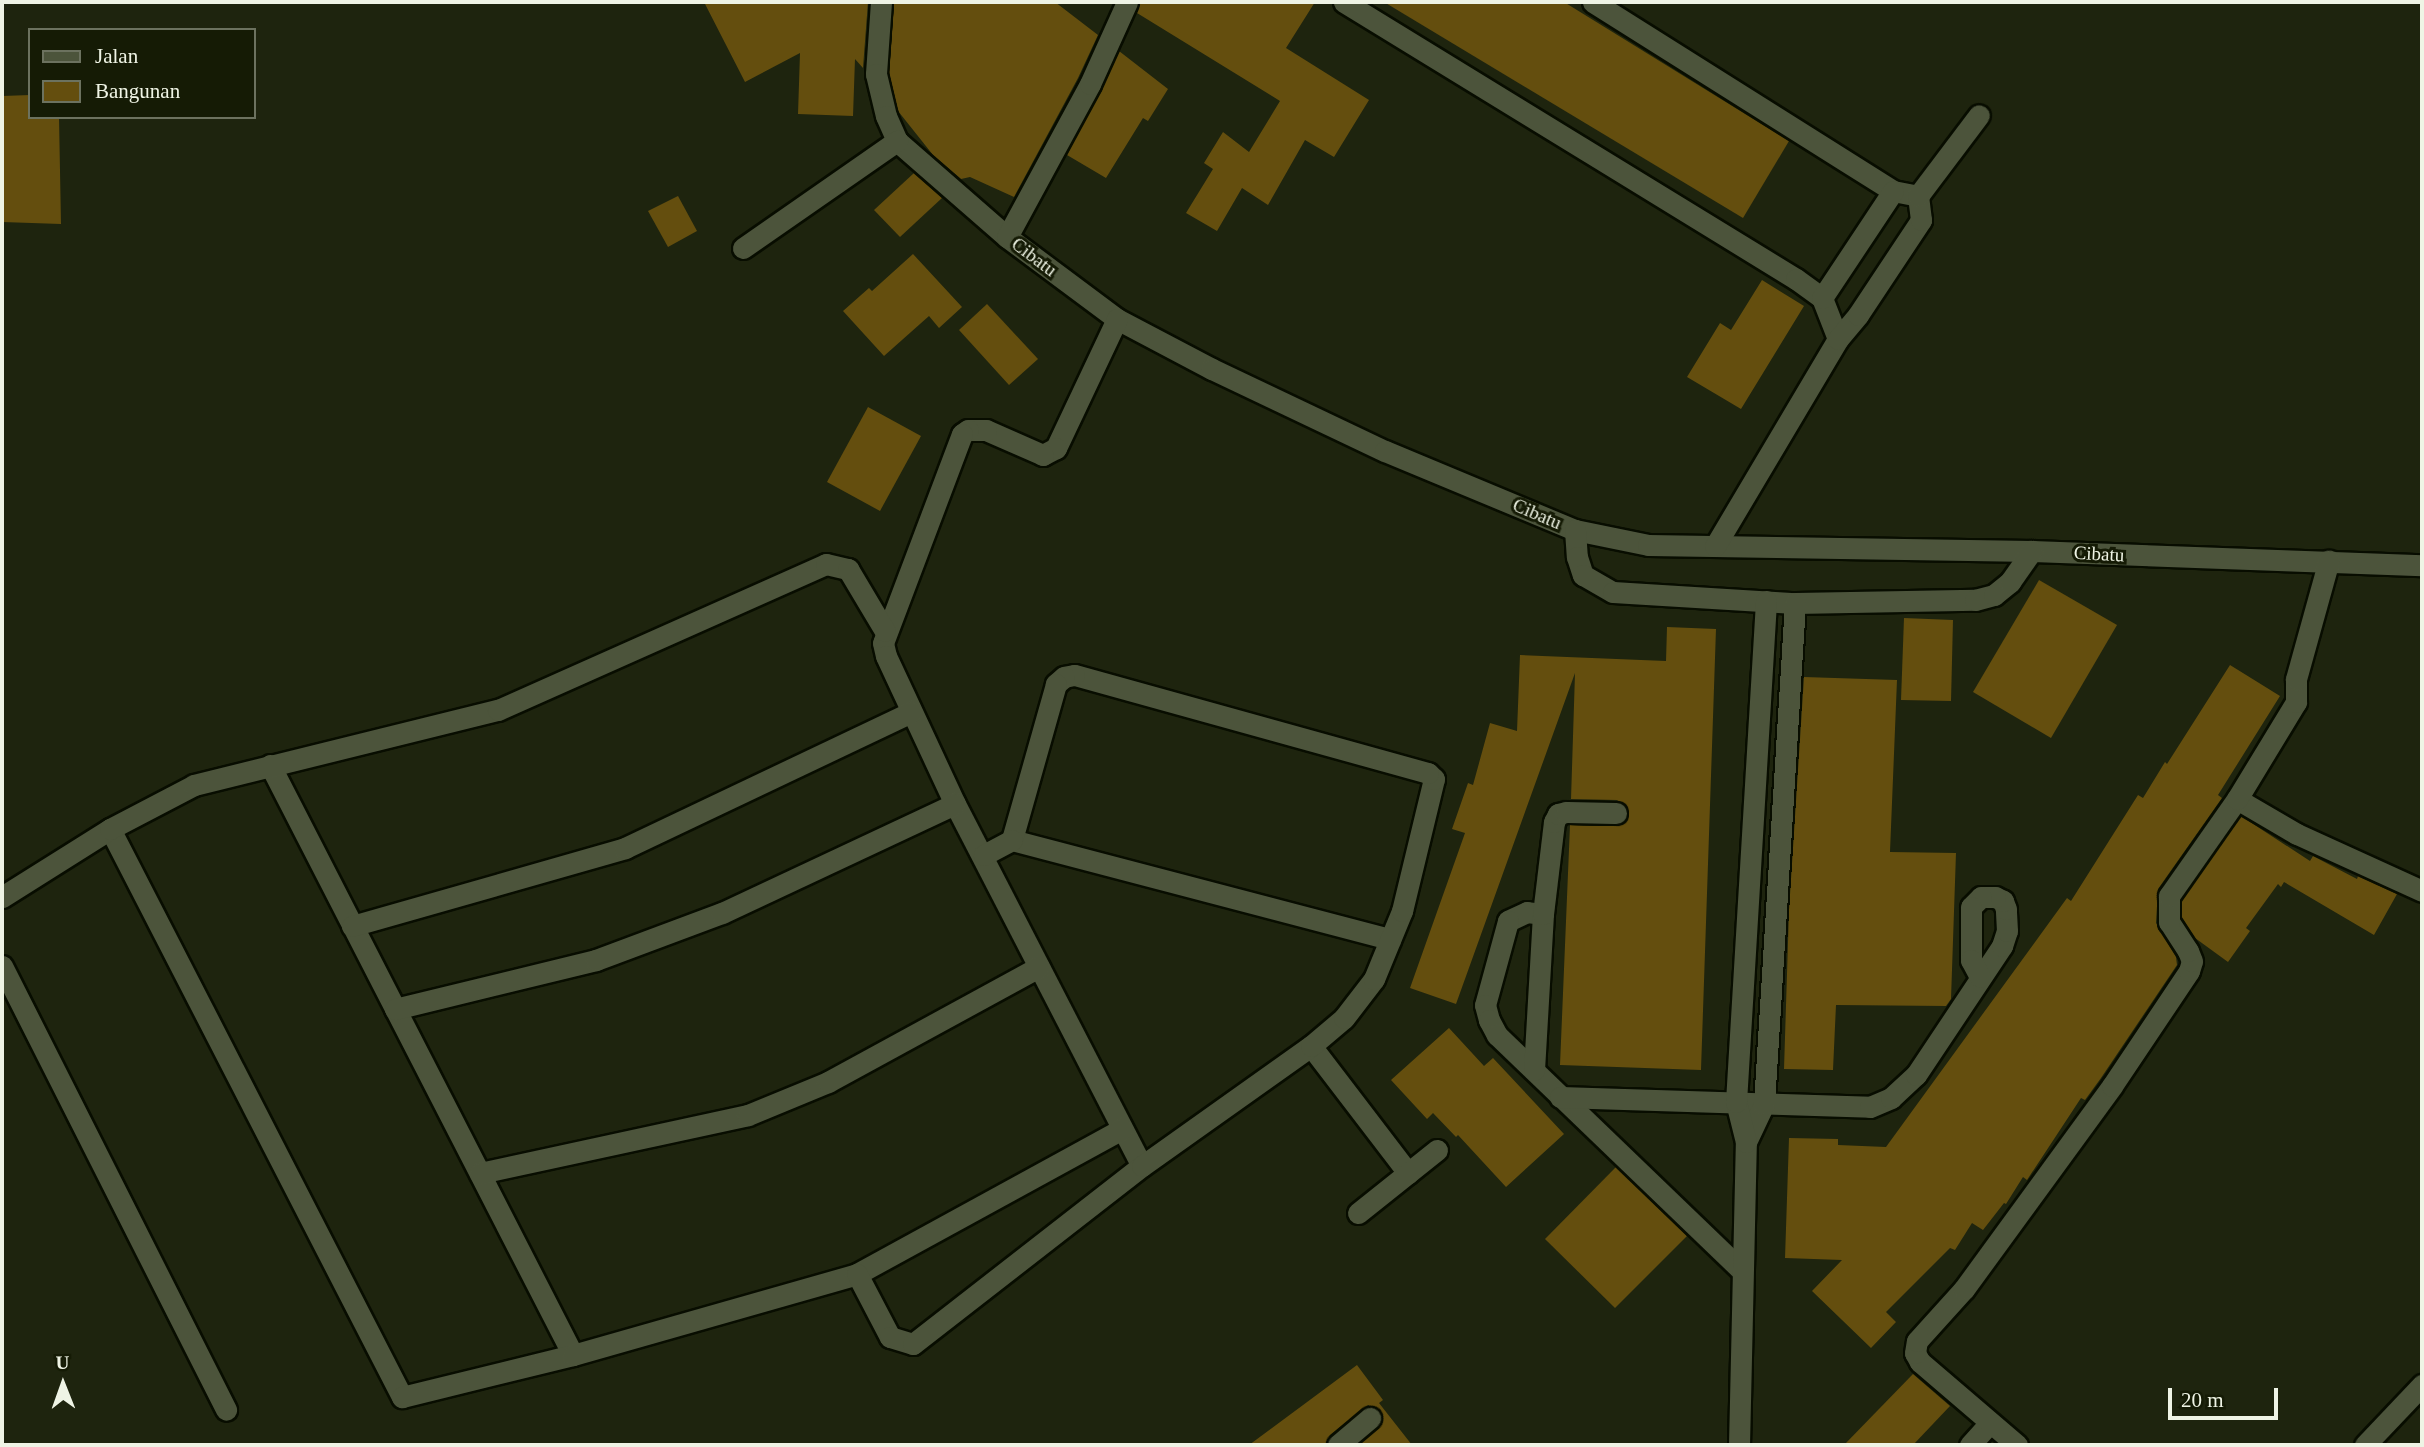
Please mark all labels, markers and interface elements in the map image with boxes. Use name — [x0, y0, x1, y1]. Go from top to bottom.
legend — [28, 28, 256, 119]
text: Jalan — [95, 44, 138, 68]
text: Bangunan — [95, 79, 180, 103]
street label: Cibatu — [1007, 233, 1061, 281]
street label: Cibatu — [1509, 494, 1565, 534]
street label: Cibatu — [2073, 541, 2125, 567]
north arrow — [28, 1349, 98, 1419]
text: U — [56, 1352, 70, 1373]
scale bar — [2172, 1374, 2282, 1418]
text: 20 m — [2181, 1388, 2224, 1412]

